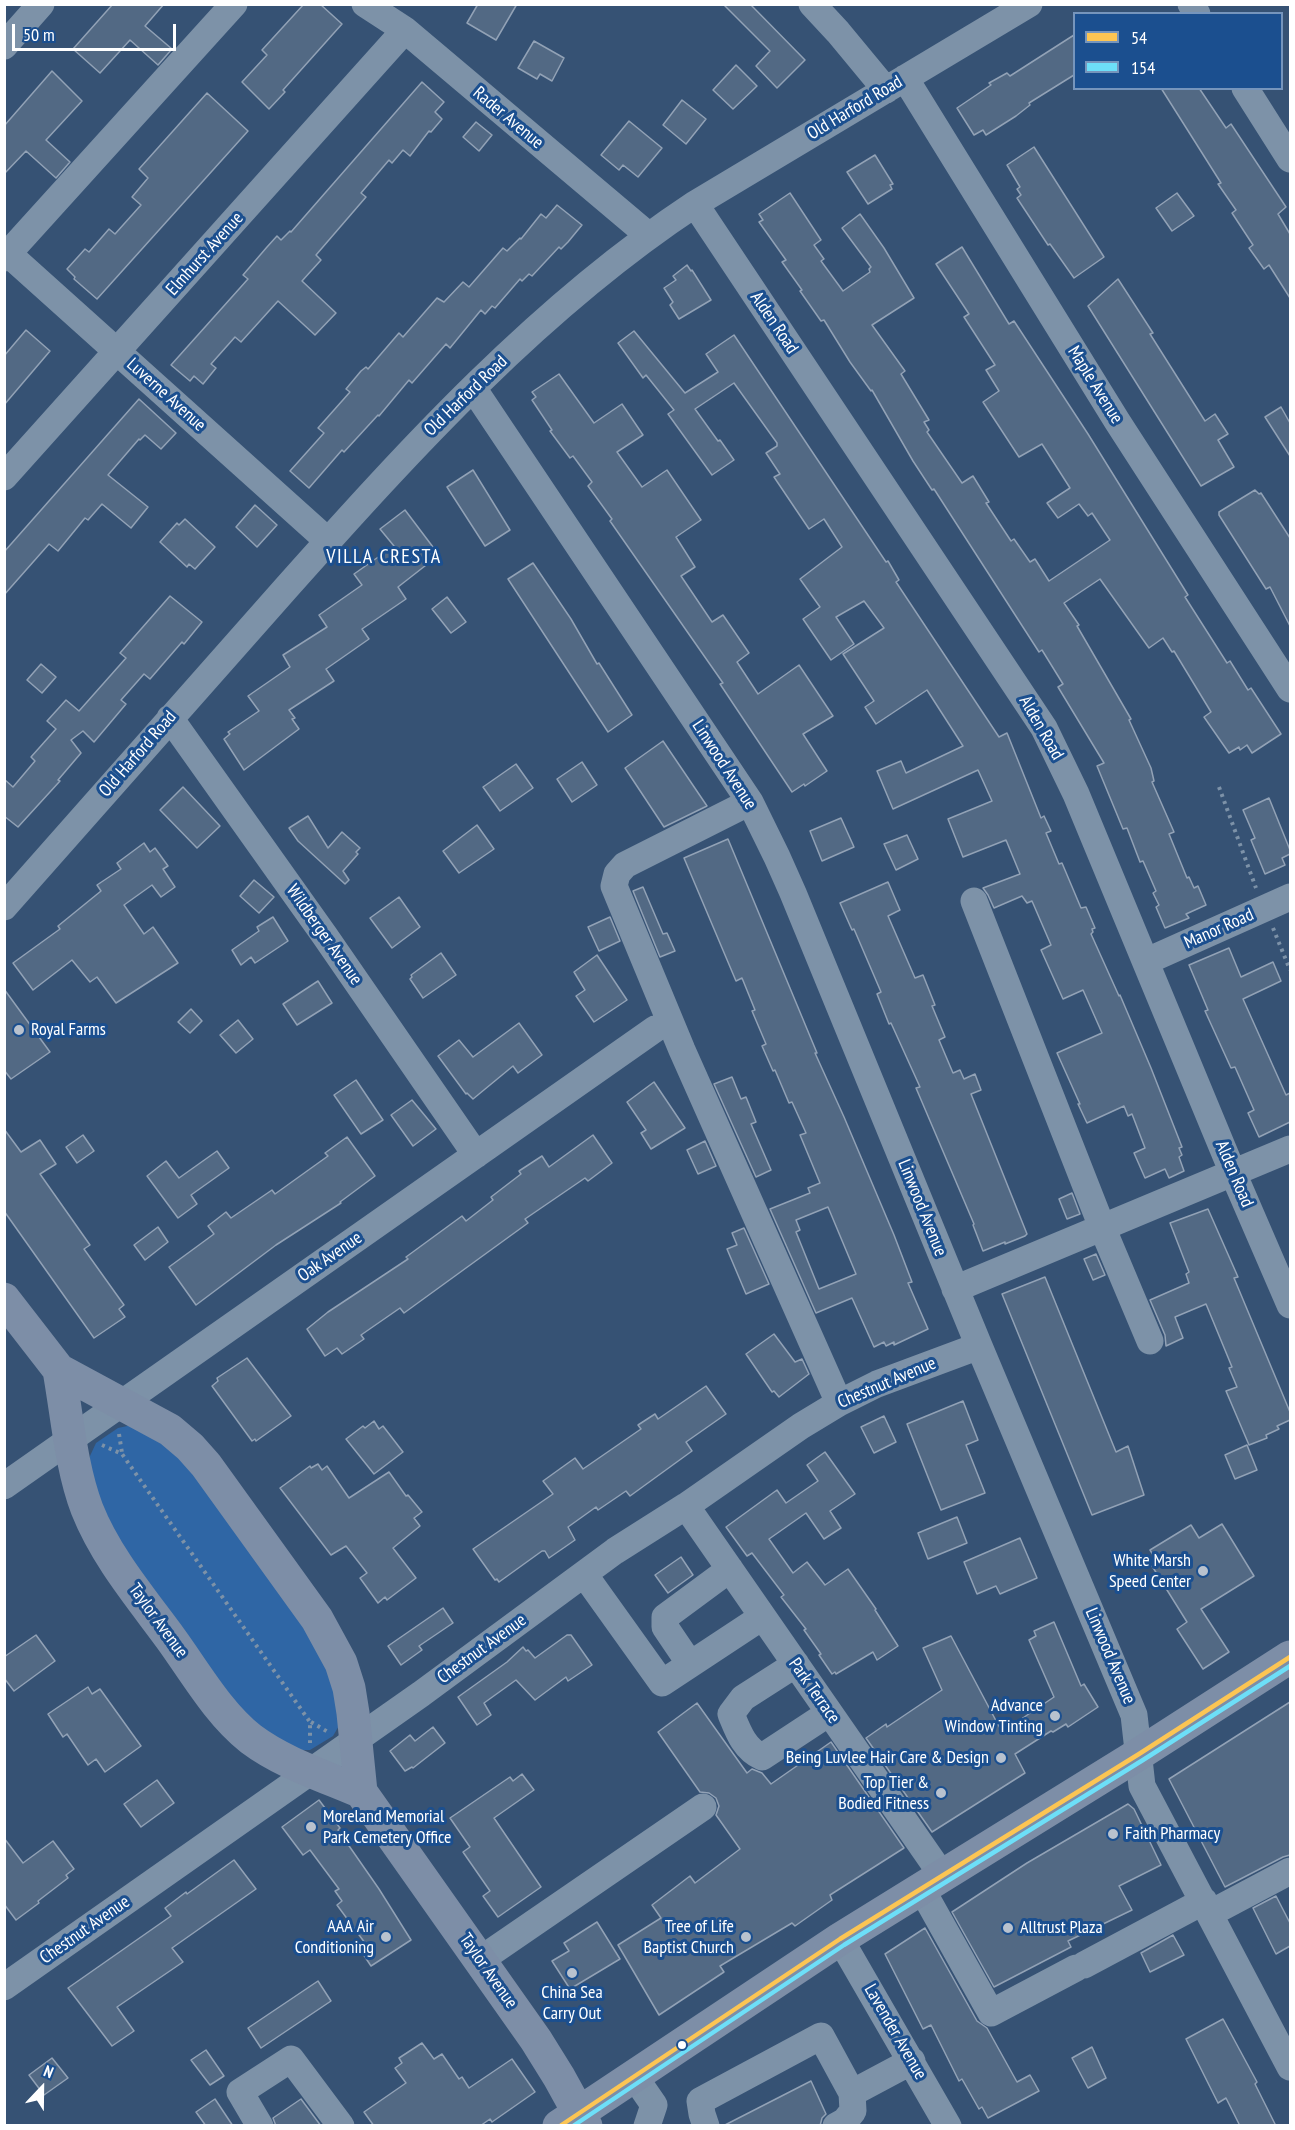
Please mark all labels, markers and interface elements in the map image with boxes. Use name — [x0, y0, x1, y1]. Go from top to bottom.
scale bar — [15, 12, 178, 50]
legend — [1073, 12, 1283, 90]
text: 50 m — [23, 23, 55, 46]
text: 54 — [1131, 26, 1147, 49]
text: 154 — [1131, 56, 1155, 79]
street label: Old Harford Road — [804, 71, 906, 145]
street label: Rader Avenue — [468, 82, 548, 154]
street label: Elmhurst Avenue — [162, 208, 248, 300]
street label: Alden Road — [745, 288, 803, 358]
street label: Maple Avenue — [1063, 342, 1127, 428]
street label: Old Harford Road — [420, 351, 512, 441]
street label: Luverne Avenue — [122, 354, 210, 436]
district label: VILLA CRESTA — [326, 545, 442, 569]
street label: Alden Road — [1014, 692, 1068, 764]
street label: Old Harford Road — [95, 707, 181, 801]
street label: Linwood Avenue — [687, 716, 761, 814]
street label: Wildberger Avenue — [281, 881, 367, 989]
street label: Manor Road — [1181, 904, 1257, 954]
place label: Royal Farms — [31, 1019, 106, 1041]
marker: Royal Farms — [12, 1023, 26, 1037]
street label: Alden Road — [1210, 1137, 1258, 1211]
street label: Linwood Avenue — [893, 1156, 951, 1260]
street label: Oak Avenue — [294, 1227, 366, 1287]
street label: Chestnut Avenue — [835, 1353, 939, 1413]
place label: White Marsh Speed Center — [1109, 1550, 1191, 1592]
marker: White Marsh Speed Center — [1196, 1564, 1210, 1578]
street label: Taylor Avenue — [124, 1580, 192, 1662]
street label: Linwood Avenue — [1080, 1605, 1140, 1707]
street label: Chestnut Avenue — [433, 1610, 531, 1688]
street label: Park Terrace — [784, 1654, 844, 1728]
place label: Advance Window Tinting — [945, 1695, 1043, 1738]
marker: Advance Window Tinting — [1048, 1709, 1062, 1723]
place label: Being Luvlee Hair Care & Design — [786, 1747, 989, 1769]
marker: Being Luvlee Hair Care & Design — [994, 1751, 1008, 1765]
place label: Top Tier & Bodied Fitness — [838, 1772, 929, 1814]
marker: Top Tier & Bodied Fitness — [934, 1786, 948, 1800]
place label: Moreland Memorial Park Cemetery Office — [323, 1806, 452, 1848]
marker: Moreland Memorial Park Cemetery Office — [304, 1820, 318, 1834]
place label: Faith Pharmacy — [1125, 1823, 1220, 1845]
marker: Faith Pharmacy — [1106, 1827, 1120, 1841]
street label: Chestnut Avenue — [36, 1891, 134, 1969]
place label: AAA Air Conditioning — [295, 1916, 374, 1958]
place label: Tree of Life Baptist Church — [644, 1916, 734, 1958]
place label: Alltrust Plaza — [1020, 1917, 1103, 1939]
marker: Alltrust Plaza — [1001, 1921, 1015, 1935]
street label: Taylor Avenue — [454, 1929, 522, 2013]
marker: AAA Air Conditioning — [379, 1930, 393, 1944]
marker: Tree of Life Baptist Church — [739, 1930, 753, 1944]
marker: China Sea Carry Out — [565, 1966, 579, 1980]
street label: Lavender Avenue — [859, 1981, 931, 2083]
place label: China Sea Carry Out — [541, 1982, 603, 2024]
unlabelled marker — [676, 2039, 688, 2051]
north arrow — [12, 2058, 72, 2118]
text: N — [41, 2060, 56, 2082]

